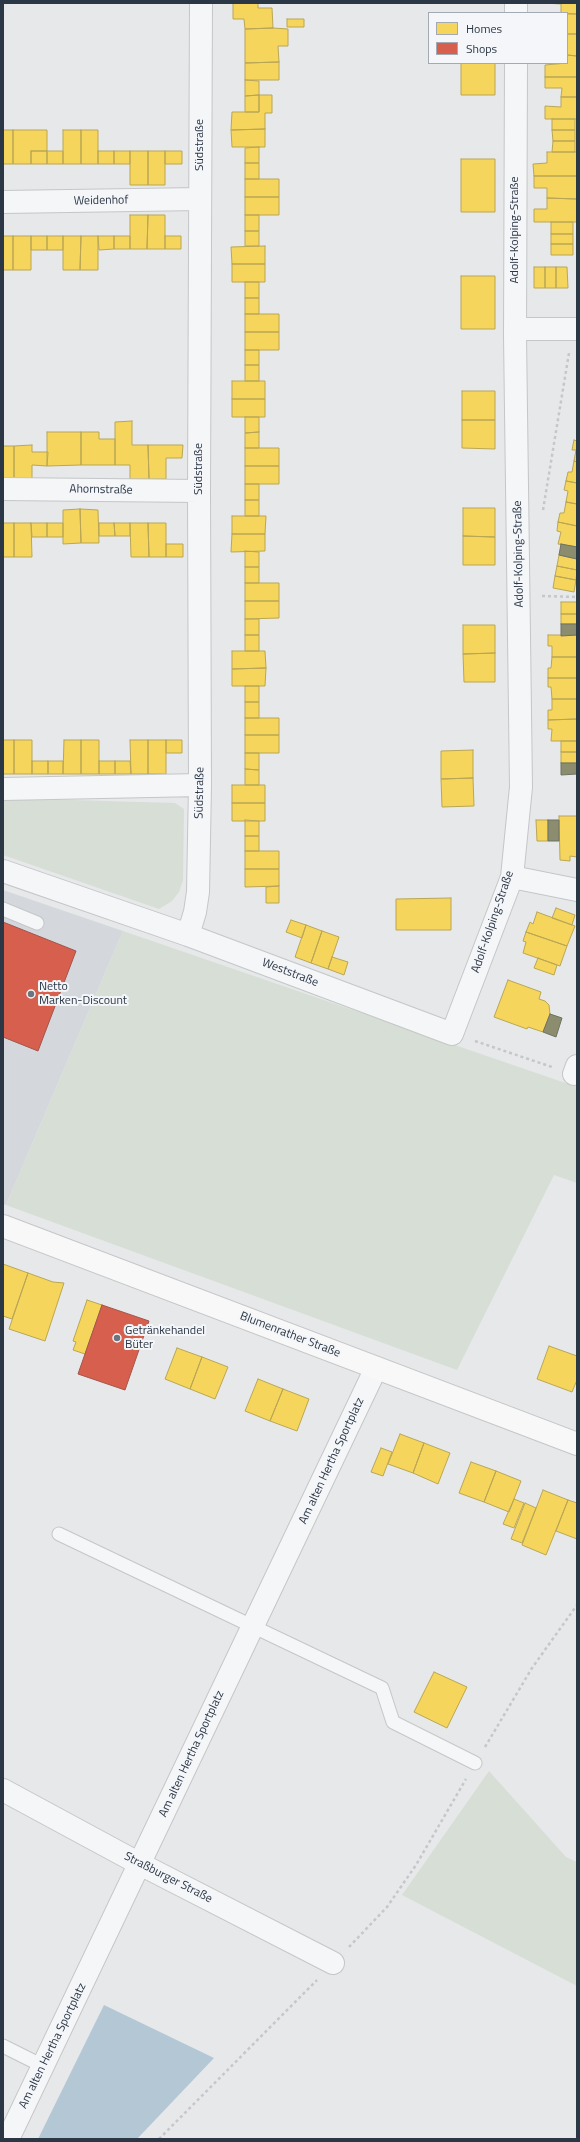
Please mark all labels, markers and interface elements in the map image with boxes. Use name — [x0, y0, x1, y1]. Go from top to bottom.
legend — [428, 12, 568, 64]
text: Homes — [466, 19, 502, 38]
text: Shops — [466, 39, 497, 58]
street label: Südstraße — [193, 119, 207, 171]
street label: Adolf-Kolping-Straße — [508, 176, 522, 284]
street label: Weidenhof — [74, 193, 128, 209]
street label: Südstraße — [192, 443, 206, 495]
street label: Ahornstraße — [69, 482, 133, 498]
street label: Adolf-Kolping-Straße — [511, 500, 527, 608]
street label: Südstraße — [192, 767, 208, 819]
street label: Adolf-Kolping-Straße — [469, 869, 517, 975]
street label: Weststraße — [260, 956, 320, 990]
place label: Netto Marken-Discount — [39, 980, 127, 1008]
marker: Netto Marken-Discount — [26, 989, 36, 999]
street label: Blumenrather Straße — [238, 1309, 342, 1361]
place label: Getränkehandel Büter — [125, 1324, 205, 1352]
marker: Getränkehandel Büter — [112, 1333, 122, 1343]
street label: Am alten Hertha Sportplatz — [296, 1395, 368, 1527]
street label: Am alten Hertha Sportplatz — [156, 1688, 228, 1820]
street label: Straßburger Straße — [121, 1850, 215, 1906]
street label: Am alten Hertha Sportplatz — [16, 1981, 90, 2111]

